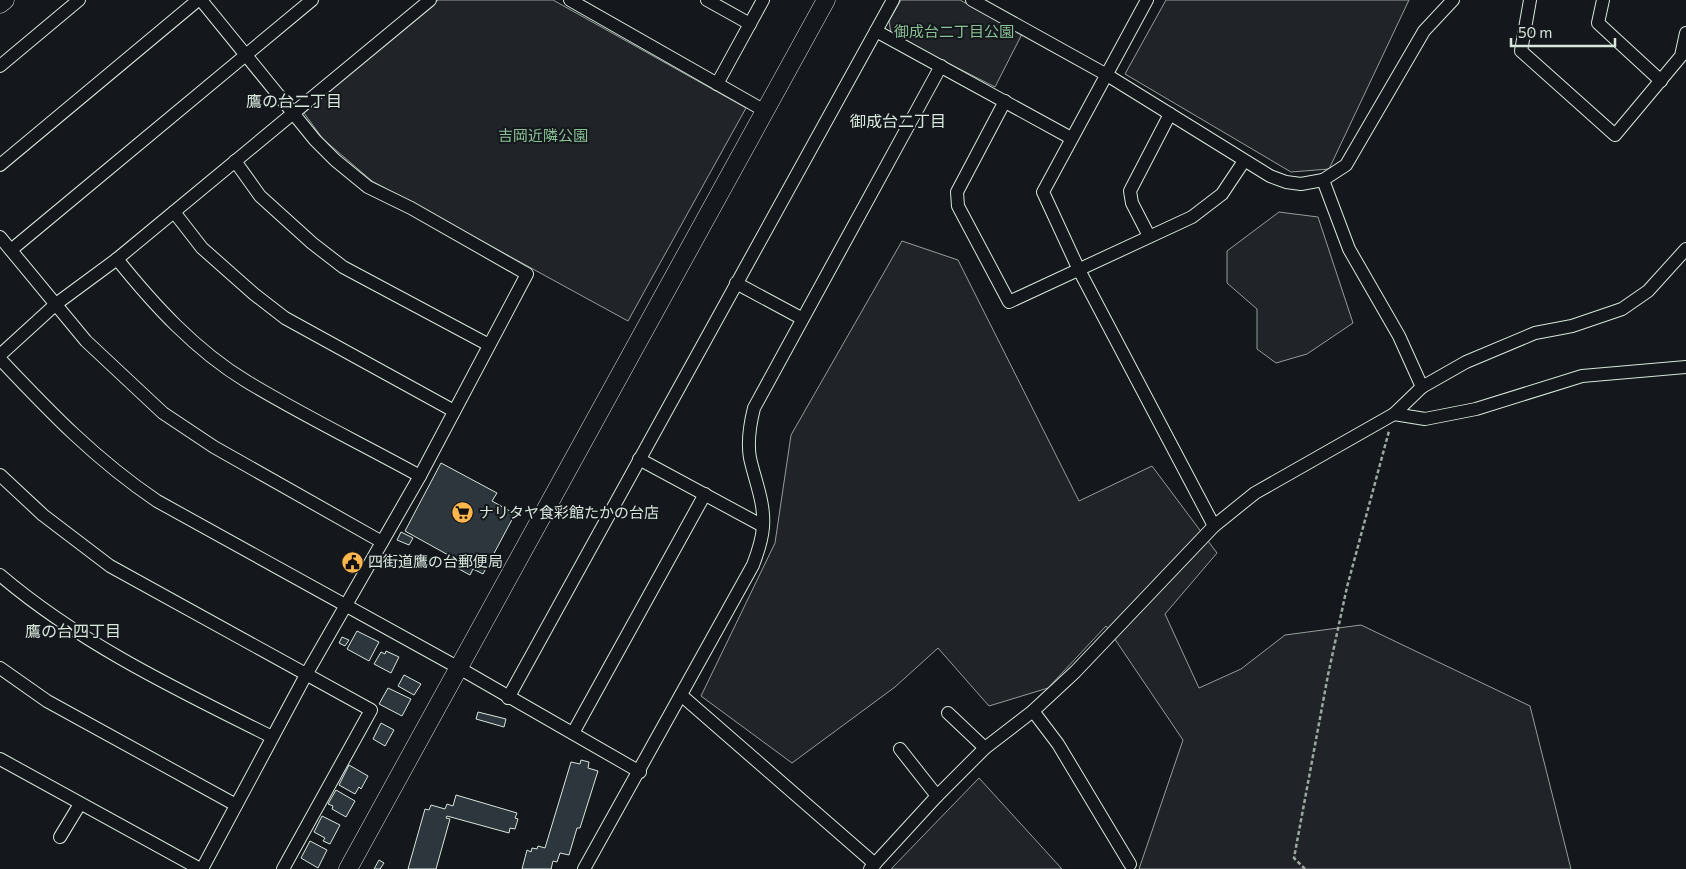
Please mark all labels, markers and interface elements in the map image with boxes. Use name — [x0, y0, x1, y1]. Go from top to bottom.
scale bar — [1511, 15, 1615, 47]
park label: 御成台二丁目公園 — [894, 22, 1014, 40]
text: 50 m — [1518, 23, 1552, 41]
district label: 鷹の台二丁目 — [246, 91, 342, 110]
district label: 御成台二丁目 — [850, 111, 946, 130]
park label: 吉岡近隣公園 — [498, 126, 588, 144]
supermarket icon: ナリタヤ食彩館たかの台店 — [451, 501, 475, 525]
place label: ナリタヤ食彩館たかの台店 — [479, 503, 659, 521]
public building icon: 四街道鷹の台郵便局 — [340, 550, 364, 574]
place label: 四街道鷹の台郵便局 — [368, 552, 503, 570]
district label: 鷹の台四丁目 — [25, 621, 121, 640]

